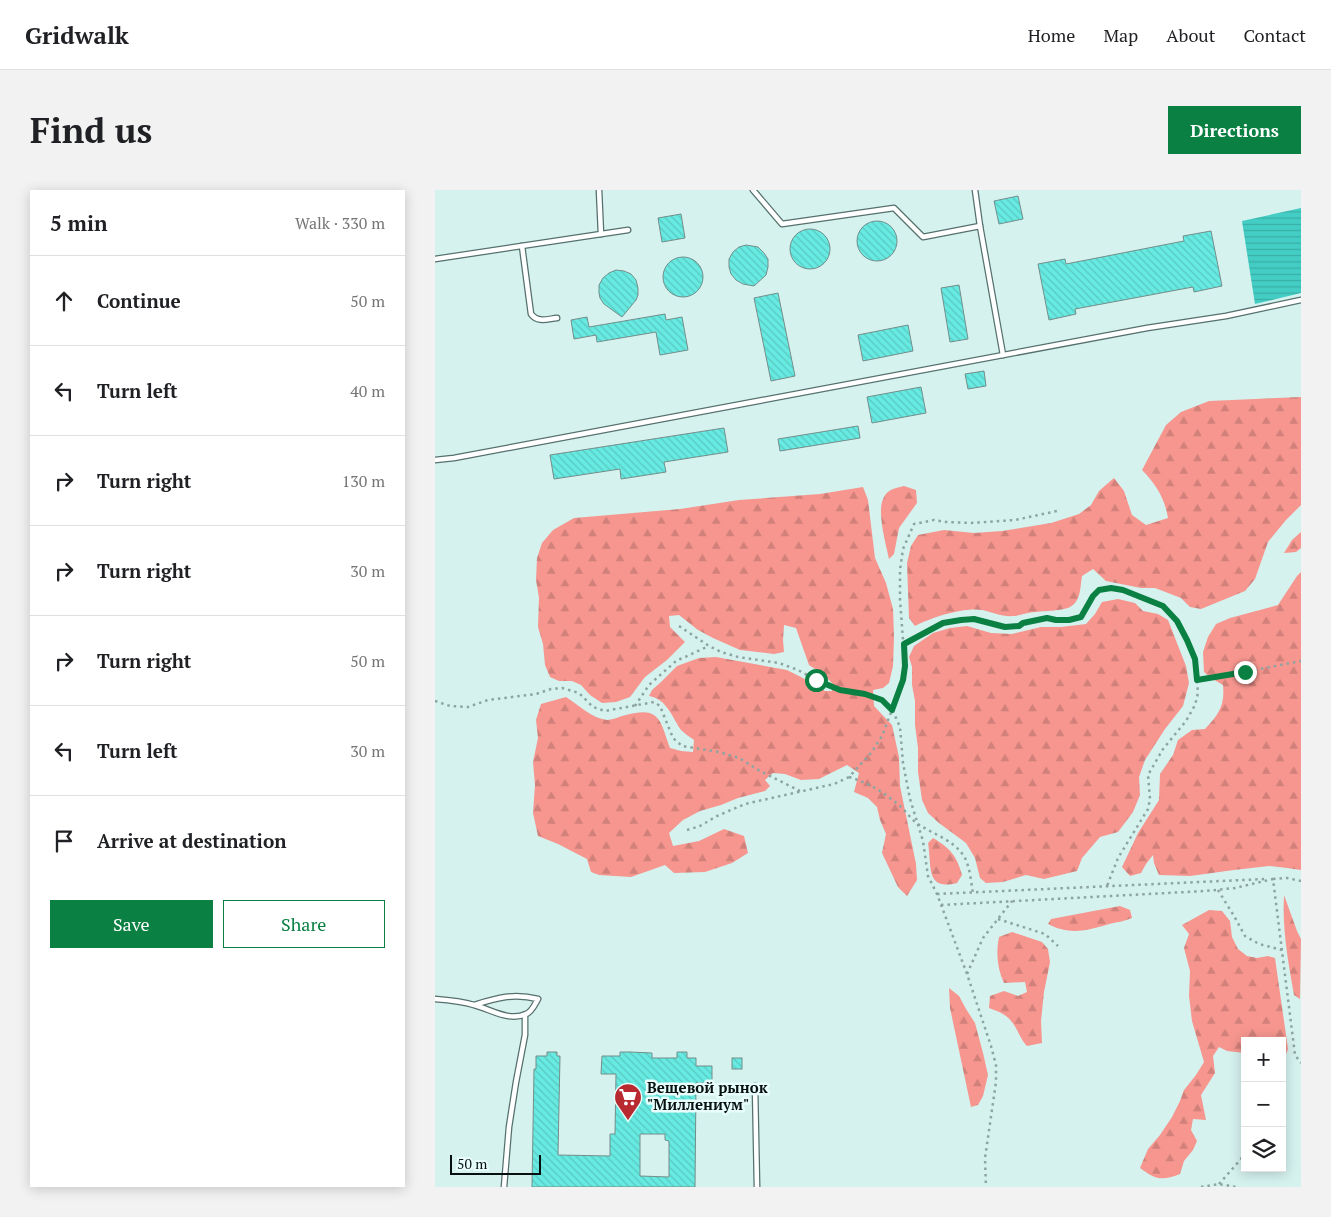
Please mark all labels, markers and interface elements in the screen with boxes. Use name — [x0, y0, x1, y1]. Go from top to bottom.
text: Gridwalk — [25, 19, 129, 51]
text: Home — [1028, 23, 1075, 47]
text: Map — [1103, 23, 1138, 47]
text: About — [1166, 23, 1215, 47]
text: Contact — [1243, 23, 1306, 47]
button: Directions — [1168, 106, 1301, 154]
text: Find us — [30, 107, 152, 153]
text: 5 min — [50, 209, 107, 237]
text: Walk · 330 m — [295, 212, 385, 234]
icon: ahead — [50, 287, 78, 315]
text: Continue — [97, 288, 181, 313]
text: 50 m — [350, 290, 385, 312]
icon: left — [50, 377, 78, 405]
text: Turn left — [97, 378, 178, 403]
text: 40 m — [350, 380, 385, 402]
icon: right — [50, 467, 78, 495]
text: Turn right — [97, 468, 191, 493]
text: 130 m — [342, 470, 385, 492]
icon: right — [50, 557, 78, 585]
text: Turn right — [97, 558, 191, 583]
text: 30 m — [350, 560, 385, 582]
icon: right — [50, 647, 78, 675]
text: Turn right — [97, 648, 191, 673]
text: 50 m — [350, 650, 385, 672]
route end — [1234, 661, 1257, 684]
route start — [805, 669, 828, 692]
icon: left — [50, 737, 78, 765]
text: Turn left — [97, 738, 178, 763]
text: 30 m — [350, 740, 385, 762]
icon: arrive — [50, 827, 78, 855]
text: Arrive at destination — [97, 828, 286, 853]
button: Save — [50, 900, 213, 948]
button: Share — [223, 900, 385, 948]
map controls — [1241, 1037, 1286, 1172]
button: + — [1241, 1037, 1286, 1082]
place label: Вещевой рынок "Миллениум" — [647, 1077, 768, 1114]
supermarket icon: Вещевой рынок "Миллениум" — [613, 1082, 643, 1121]
button: − — [1241, 1082, 1286, 1127]
button: layers — [1241, 1127, 1286, 1172]
scale bar — [450, 1152, 541, 1175]
text: 50 m — [457, 1154, 487, 1173]

